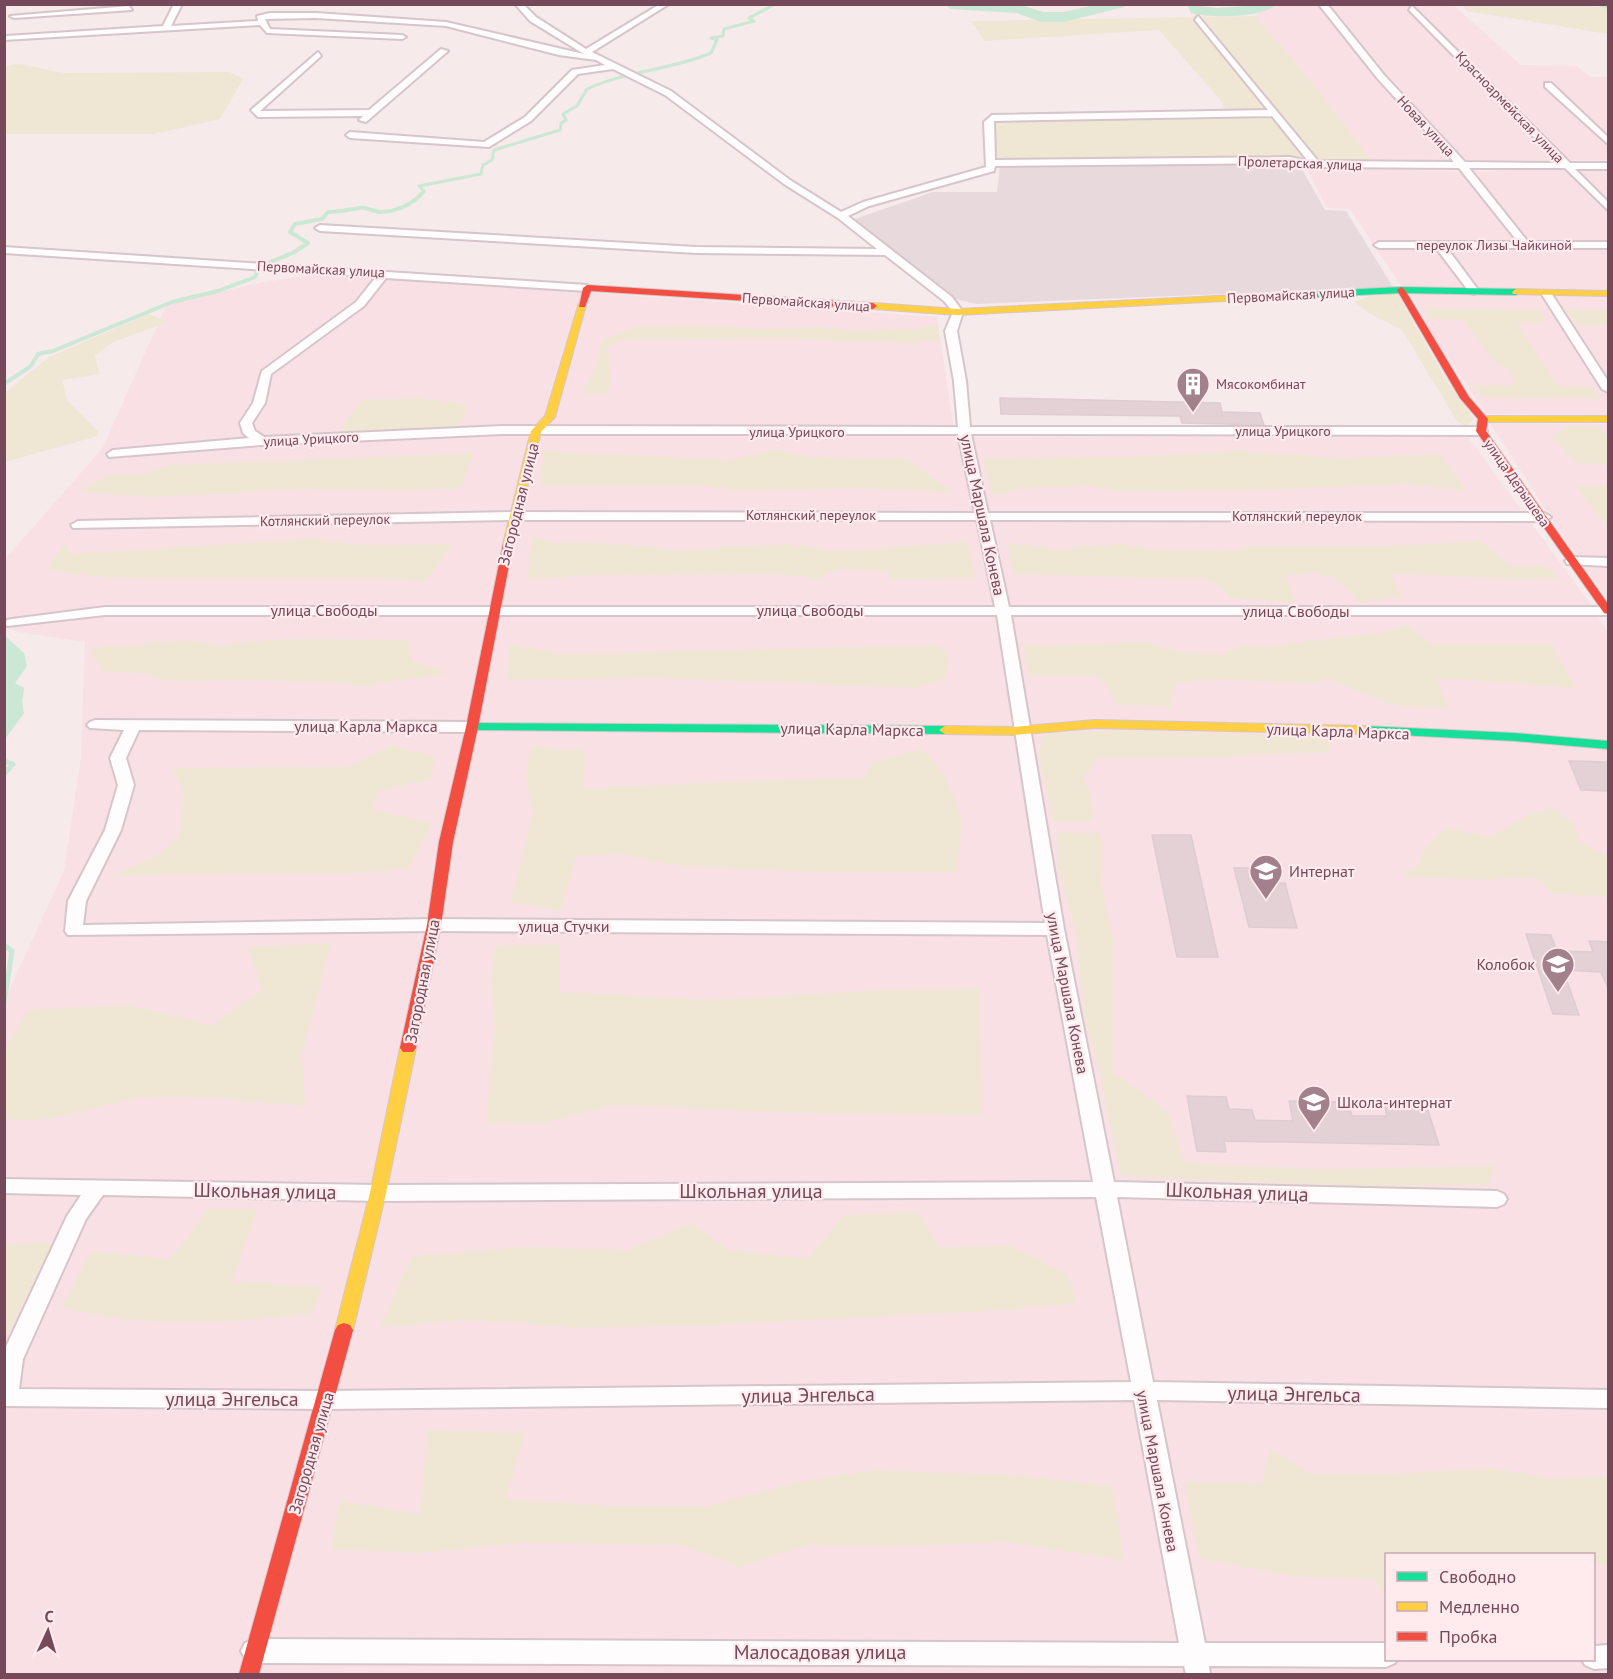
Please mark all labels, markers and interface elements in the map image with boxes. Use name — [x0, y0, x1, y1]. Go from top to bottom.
street label: Красноармейская улица — [1452, 47, 1568, 167]
street label: Новая улица — [1393, 92, 1459, 160]
street label: Пролетарская улица — [1238, 152, 1363, 174]
street label: переулок Лизы Чайкиной — [1416, 236, 1572, 254]
street label: Первомайская улица — [257, 257, 385, 281]
street label: Первомайская улица — [1227, 283, 1355, 307]
street label: Первомайская улица — [742, 289, 871, 315]
building icon: Мясокомбинат — [1175, 366, 1211, 413]
place label: Мясокомбинат — [1216, 375, 1306, 393]
street label: улица Урицкого — [1235, 422, 1331, 440]
street label: улица Урицкого — [749, 423, 845, 441]
street label: улица Урицкого — [263, 428, 359, 450]
street label: улица Маршала Конева — [956, 433, 1010, 597]
street label: улица Дерышева — [1480, 436, 1554, 531]
street label: Загородная улица — [493, 441, 543, 567]
street label: Котлянский переулок — [746, 506, 876, 524]
street label: Котлянский переулок — [1232, 507, 1362, 525]
street label: Котлянский переулок — [260, 510, 390, 530]
street label: улица Свободы — [271, 600, 377, 620]
street label: улица Свободы — [757, 600, 863, 620]
street label: улица Свободы — [1243, 601, 1349, 621]
street label: улица Карла Маркса — [294, 716, 438, 736]
street label: улица Карла Маркса — [780, 718, 924, 740]
street label: улица Карла Маркса — [1266, 719, 1410, 743]
school or university icon: Интернат — [1248, 853, 1284, 900]
place label: Интернат — [1289, 861, 1355, 881]
street label: улица Маршала Конева — [1043, 910, 1093, 1076]
street label: улица Стучки — [518, 916, 610, 936]
street label: Загородная улица — [400, 917, 444, 1045]
school or university icon: Колобок — [1540, 946, 1576, 993]
place label: Колобок — [1476, 954, 1535, 974]
school or university icon: Школа-интернат — [1296, 1084, 1332, 1131]
place label: Школа-интернат — [1337, 1092, 1453, 1112]
street label: Школьная улица — [193, 1177, 337, 1205]
street label: Школьная улица — [1165, 1177, 1309, 1207]
street label: Школьная улица — [679, 1178, 823, 1204]
street label: улица Энгельса — [1227, 1380, 1361, 1408]
street label: улица Энгельса — [741, 1381, 875, 1409]
street label: улица Энгельса — [165, 1386, 299, 1412]
street label: улица Маршала Конева — [1133, 1388, 1183, 1554]
street label: Загородная улица — [284, 1390, 338, 1516]
legend — [1385, 1553, 1595, 1661]
text: Свободно — [1439, 1565, 1516, 1588]
text: Медленно — [1439, 1595, 1520, 1618]
north arrow — [18, 1601, 78, 1661]
text: С — [44, 1606, 54, 1626]
text: Пробка — [1439, 1625, 1497, 1648]
street label: Малосадовая улица — [734, 1639, 906, 1665]

